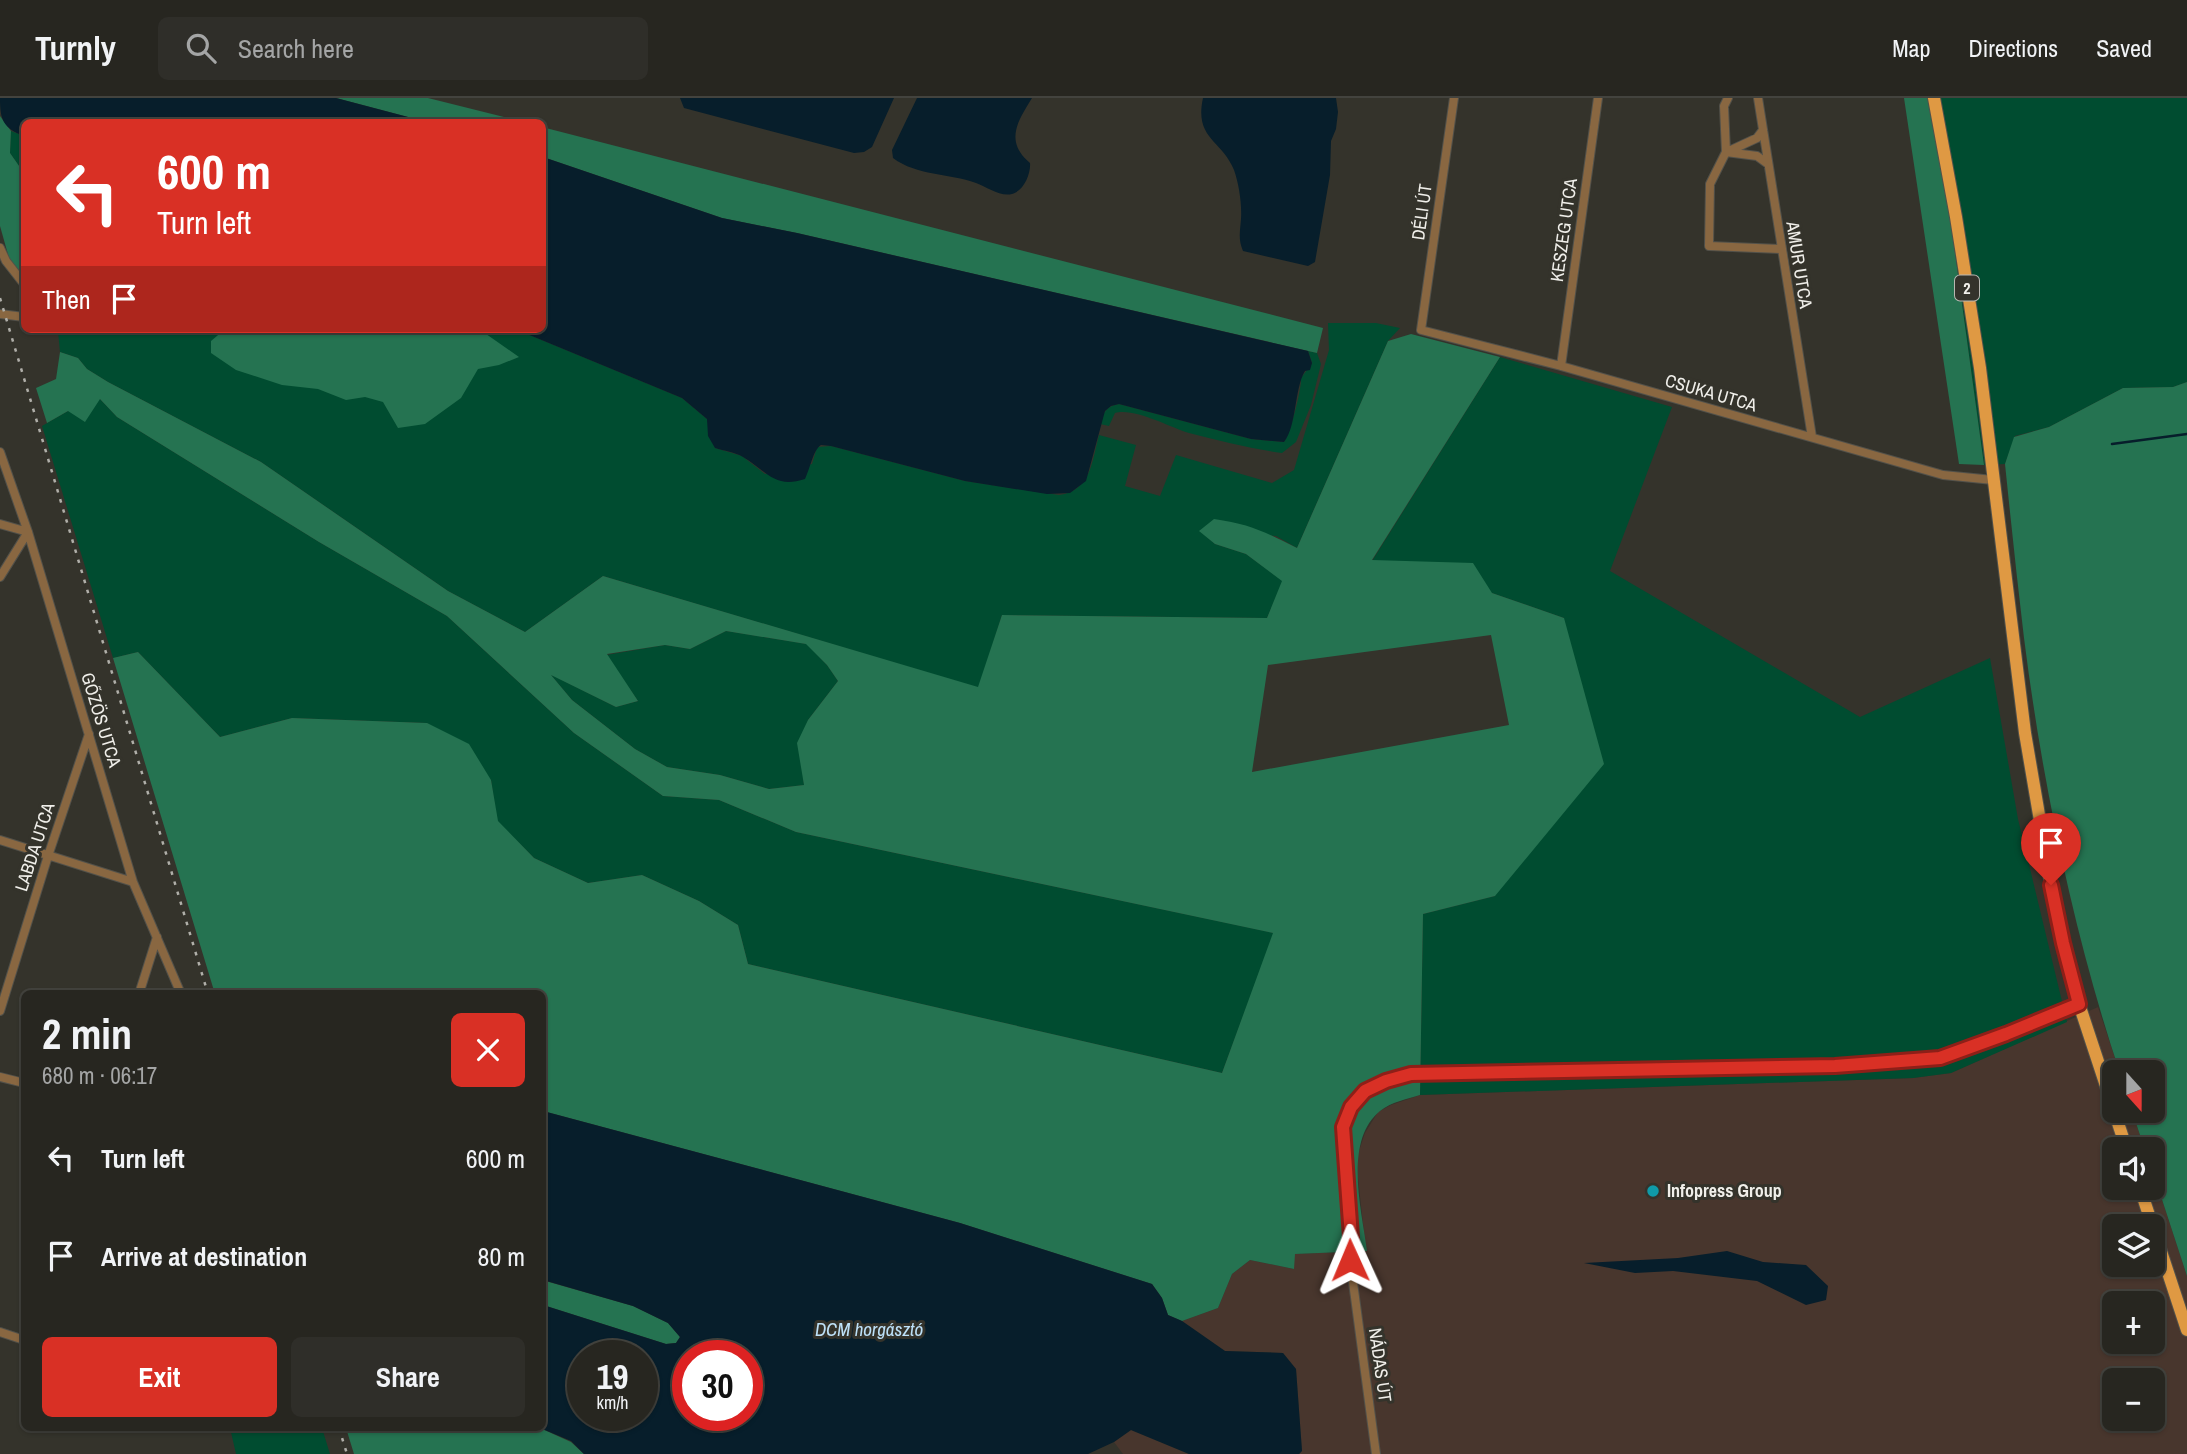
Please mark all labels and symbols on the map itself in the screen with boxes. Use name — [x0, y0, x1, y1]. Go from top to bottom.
street label: KESZEG UTCA — [1544, 176, 1583, 283]
street label: DÉLI ÚT — [1405, 182, 1438, 242]
street label: AMUR UTCA — [1780, 219, 1819, 310]
road number: 2 — [1955, 276, 1979, 300]
street label: CSUKA UTCA — [1662, 368, 1760, 418]
street label: GŐZÖS UTCA — [75, 670, 128, 770]
street label: LABDA UTCA — [8, 799, 61, 894]
pin — [2021, 813, 2081, 885]
north arrow — [2102, 1060, 2165, 1124]
place label: Infopress Group — [1667, 1178, 1782, 1203]
marker: Infopress Group — [1645, 1183, 1661, 1199]
position arrow — [1313, 1223, 1387, 1297]
water label: DCM horgásztó — [815, 1316, 923, 1342]
street label: NÁDAS ÚT — [1363, 1326, 1398, 1404]
speed limit sign: 30 — [672, 1340, 763, 1431]

